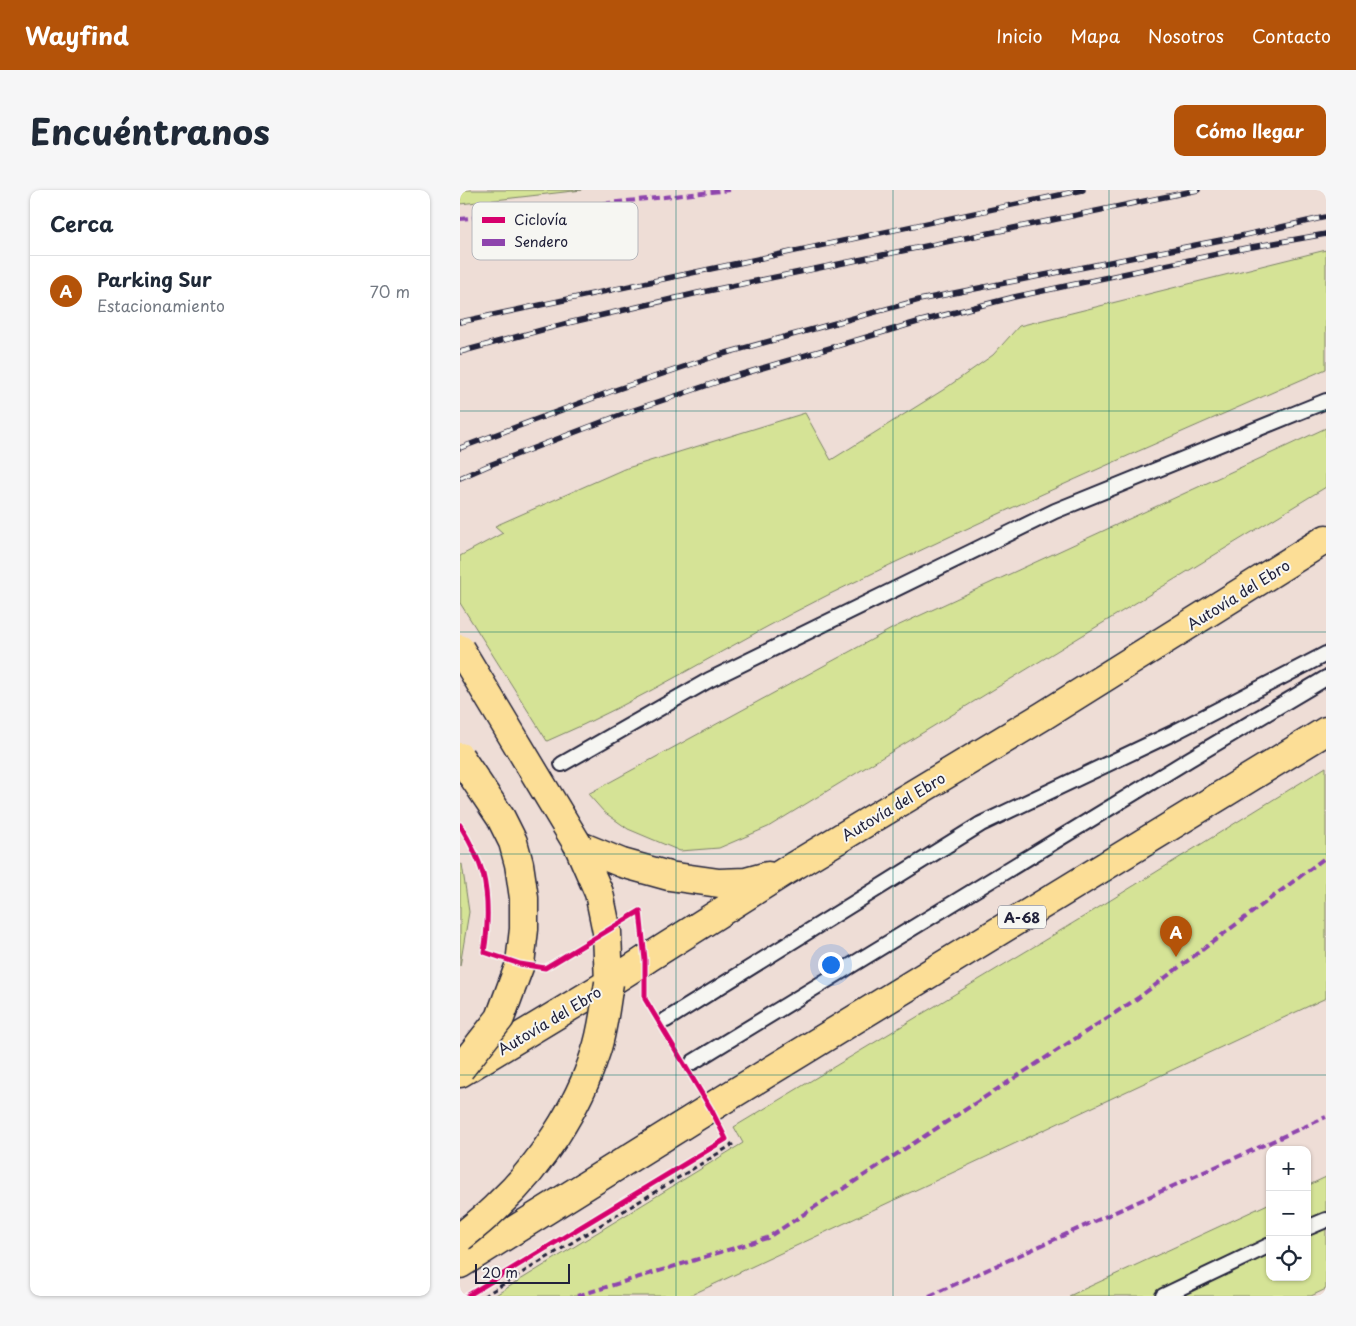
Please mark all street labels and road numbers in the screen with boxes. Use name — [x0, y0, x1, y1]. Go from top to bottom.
street label: Autovía del Ebro — [1182, 553, 1294, 635]
street label: Autovía del Ebro — [837, 766, 949, 846]
road number: A-68 — [998, 906, 1046, 929]
street label: Autovía del Ebro — [493, 980, 605, 1060]

